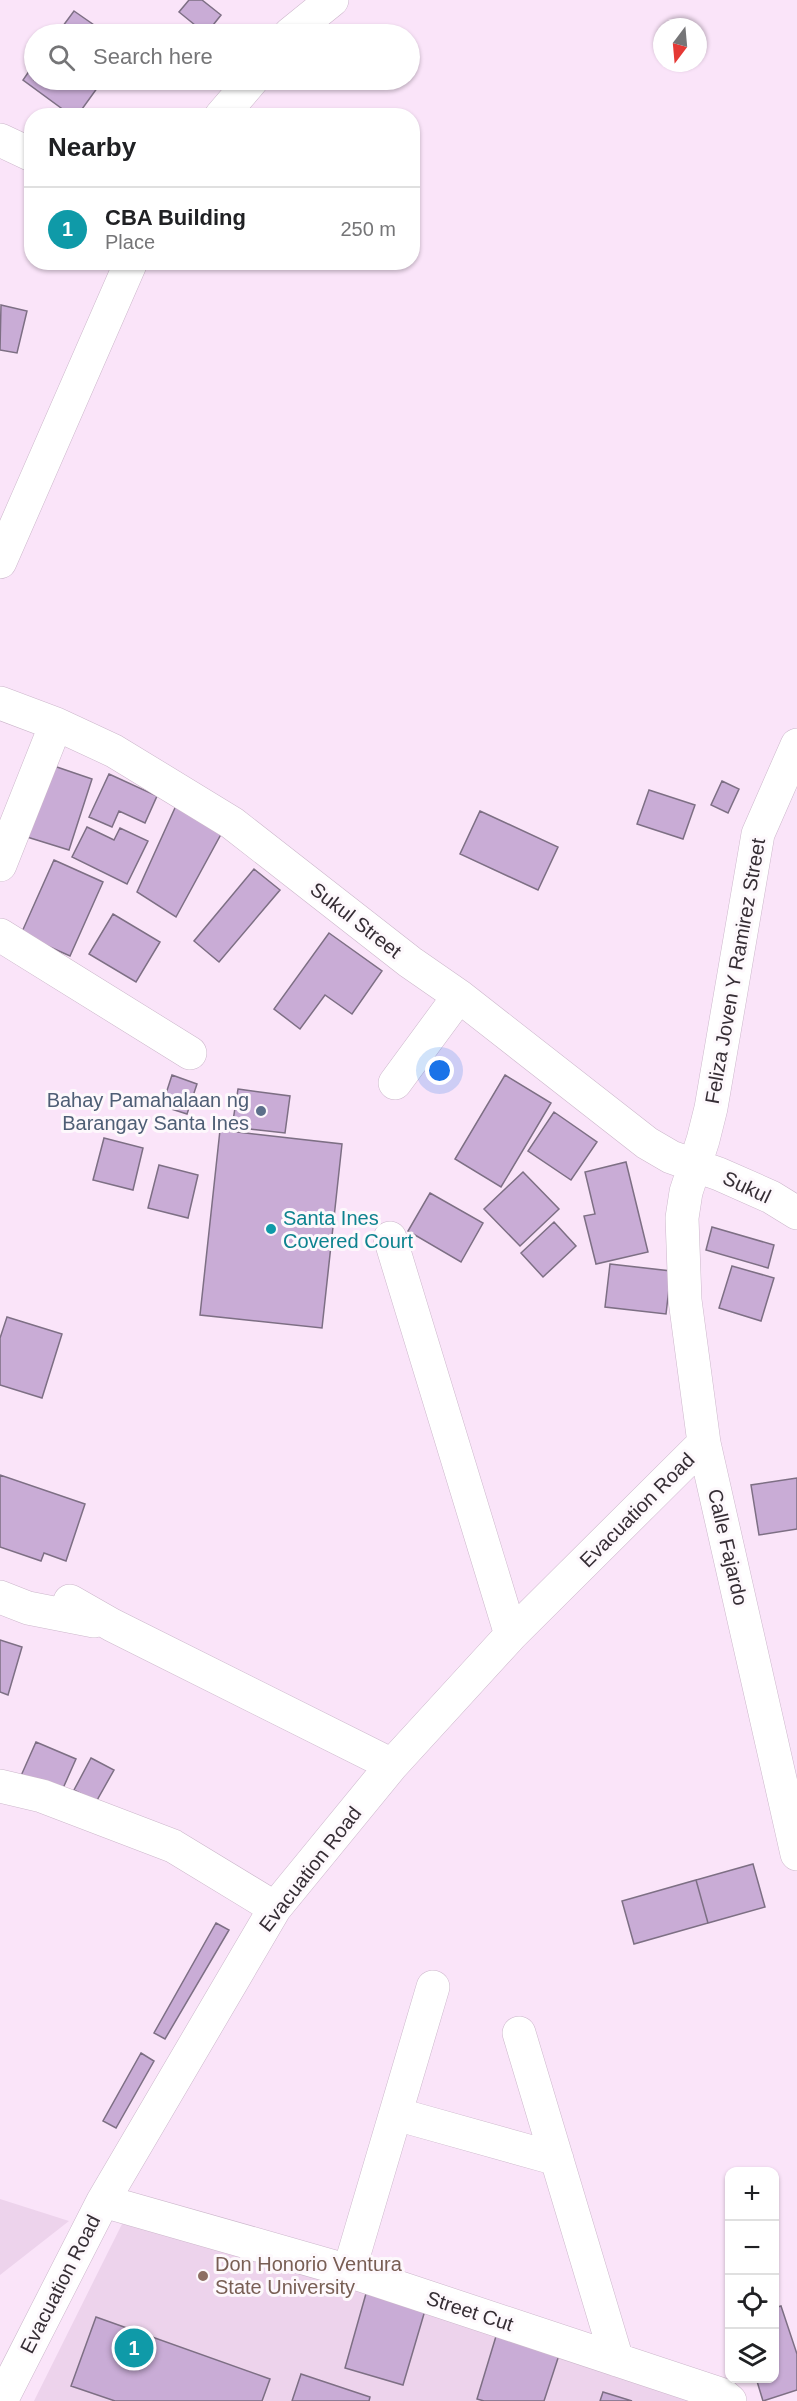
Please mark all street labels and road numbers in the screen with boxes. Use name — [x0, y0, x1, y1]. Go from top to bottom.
street label: Feliza Joven Y Ramirez Street — [701, 836, 769, 1106]
street label: Sukul Street — [306, 878, 406, 962]
street label: Sukul — [720, 1166, 774, 1208]
street label: Evacuation Road — [575, 1448, 699, 1572]
street label: Calle Fajardo — [704, 1487, 752, 1607]
street label: Evacuation Road — [254, 1802, 366, 1936]
street label: Evacuation Road — [16, 2211, 104, 2357]
street label: Street Cut — [424, 2287, 517, 2336]

